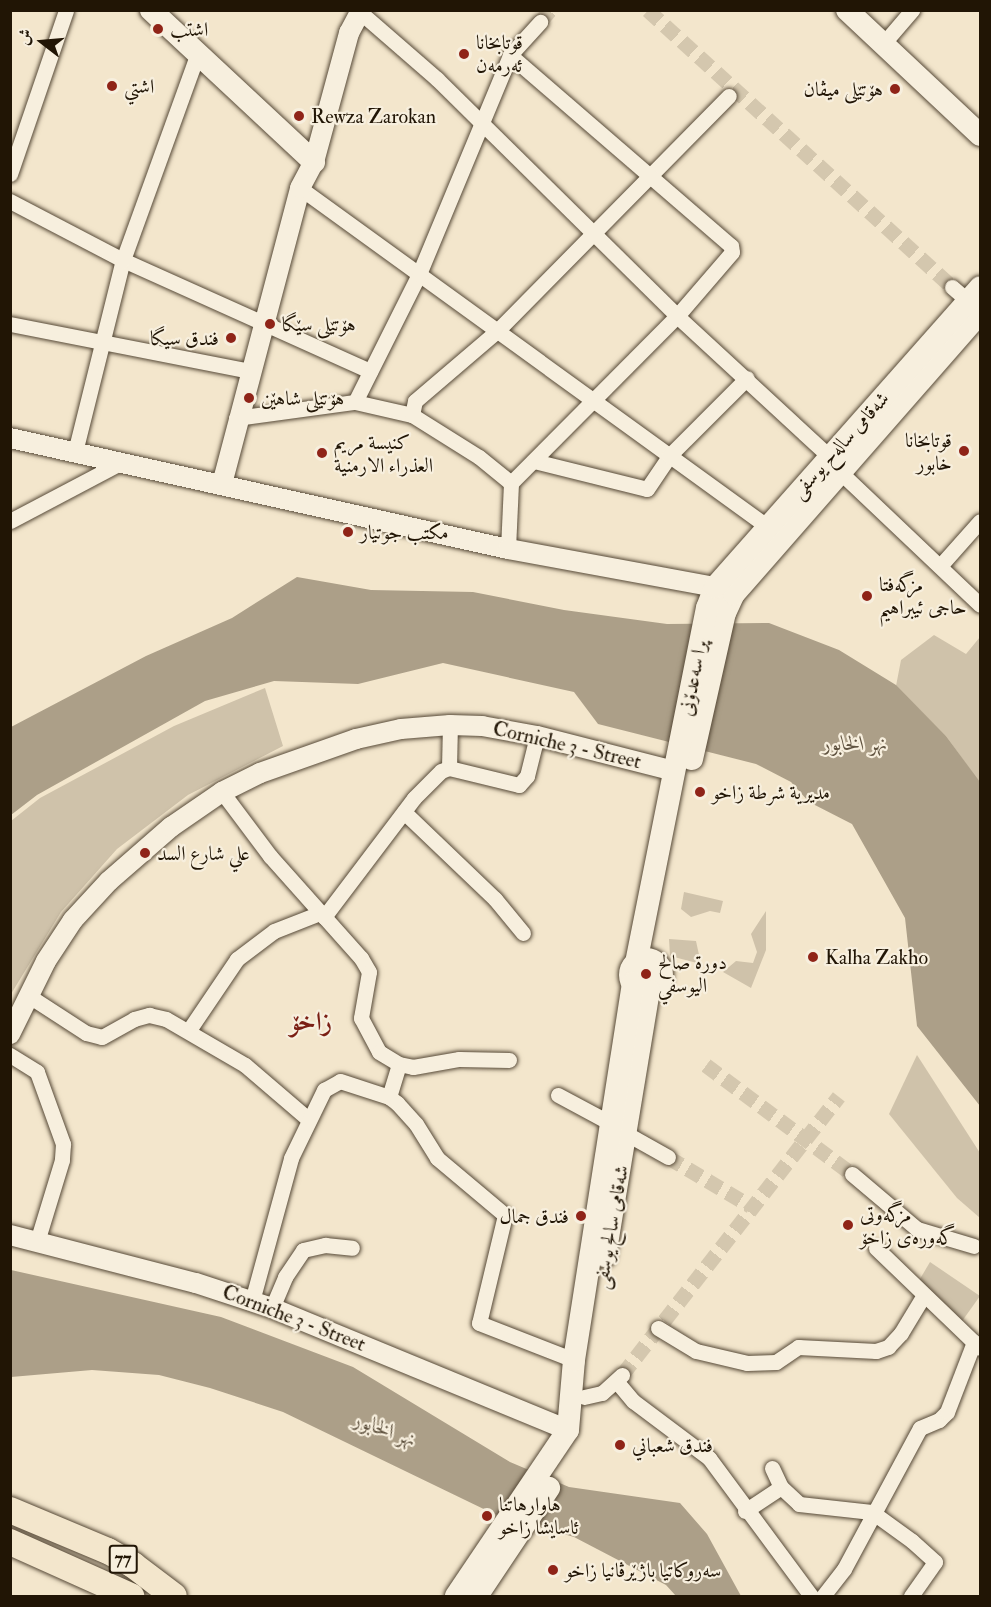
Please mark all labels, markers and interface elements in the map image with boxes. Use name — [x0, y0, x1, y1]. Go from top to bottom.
north arrow — [12, 12, 72, 72]
place label: اشتب — [170, 17, 208, 41]
marker: اشتب — [151, 22, 165, 36]
text: ش — [13, 27, 36, 47]
place label: قوتابخانا ئه‌رمه‌ن — [476, 30, 523, 77]
marker: قوتابخانا ئه‌رمه‌ن — [457, 47, 471, 61]
place label: اشتي — [124, 74, 154, 98]
place label: هۆتێلی میڤان — [804, 77, 883, 101]
marker: اشتي — [105, 79, 119, 93]
marker: هۆتێلی میڤان — [888, 82, 902, 96]
place label: Rewza Zarokan — [311, 104, 436, 128]
marker: Rewza Zarokan — [292, 109, 306, 123]
place label: هۆتێلی سێگا — [282, 312, 356, 336]
marker: هۆتێلی سێگا — [263, 317, 277, 331]
place label: فندق سيگا — [150, 326, 219, 350]
marker: فندق سيگا — [224, 331, 238, 345]
place label: هۆتێلی شاهێن — [261, 386, 344, 410]
street label: شەقامی سالەح یوسفی — [786, 387, 894, 503]
marker: هۆتێلی شاهێن — [242, 391, 256, 405]
place label: قوتابخانا خابور — [905, 428, 952, 475]
place label: كنيسة مريم العذراء الارمنية — [334, 430, 433, 477]
marker: قوتابخانا خابور — [957, 444, 971, 458]
marker: كنيسة مريم العذراء الارمنية — [315, 446, 329, 460]
place label: مکتب جوتیار — [360, 520, 449, 544]
marker: مکتب جوتیار — [341, 525, 355, 539]
place label: مزگه‌فتا حاجى ئيبراهيم — [879, 572, 967, 619]
marker: مزگه‌فتا حاجى ئيبراهيم — [860, 589, 874, 603]
street label: پرا سەعدۆنی — [674, 638, 712, 718]
street label: Corniche 3 - Street — [491, 716, 643, 774]
water label: نهر الخابور — [822, 731, 888, 757]
place label: مديرية شرطة زاخو — [712, 780, 830, 804]
marker: مديرية شرطة زاخو — [693, 785, 707, 799]
place label: علي شارع السد — [157, 841, 250, 865]
marker: علي شارع السد — [138, 846, 152, 860]
place label: Kalha Zakho — [825, 945, 928, 969]
marker: Kalha Zakho — [806, 950, 820, 964]
place label: دورة صالح اليوسفي — [658, 951, 727, 998]
marker: دورة صالح اليوسفي — [639, 967, 653, 981]
district label: زاخۆ — [290, 1007, 332, 1039]
street label: شەقامی سالح یوسفی — [588, 1163, 634, 1291]
place label: مزگەوتی گەورەی زاخۆ — [860, 1202, 955, 1249]
place label: فندق جمال — [500, 1204, 569, 1228]
marker: فندق جمال — [574, 1209, 588, 1223]
marker: مزگەوتی گەورەی زاخۆ — [841, 1218, 855, 1232]
street label: Corniche 3 - Street — [219, 1280, 369, 1356]
water label: نهر الخابور — [350, 1407, 420, 1453]
place label: فندق شعباني — [632, 1433, 713, 1457]
marker: فندق شعباني — [613, 1438, 627, 1452]
place label: هاوارهاتنا ئاسایشا زاخو — [499, 1492, 579, 1539]
marker: هاوارهاتنا ئاسایشا زاخو — [480, 1509, 494, 1523]
road number: 77 — [108, 1544, 138, 1574]
place label: سه‌روكاتيا باژێرڤانيا زاخو — [565, 1558, 721, 1582]
marker: سه‌روكاتيا باژێرڤانيا زاخو — [546, 1563, 560, 1577]

